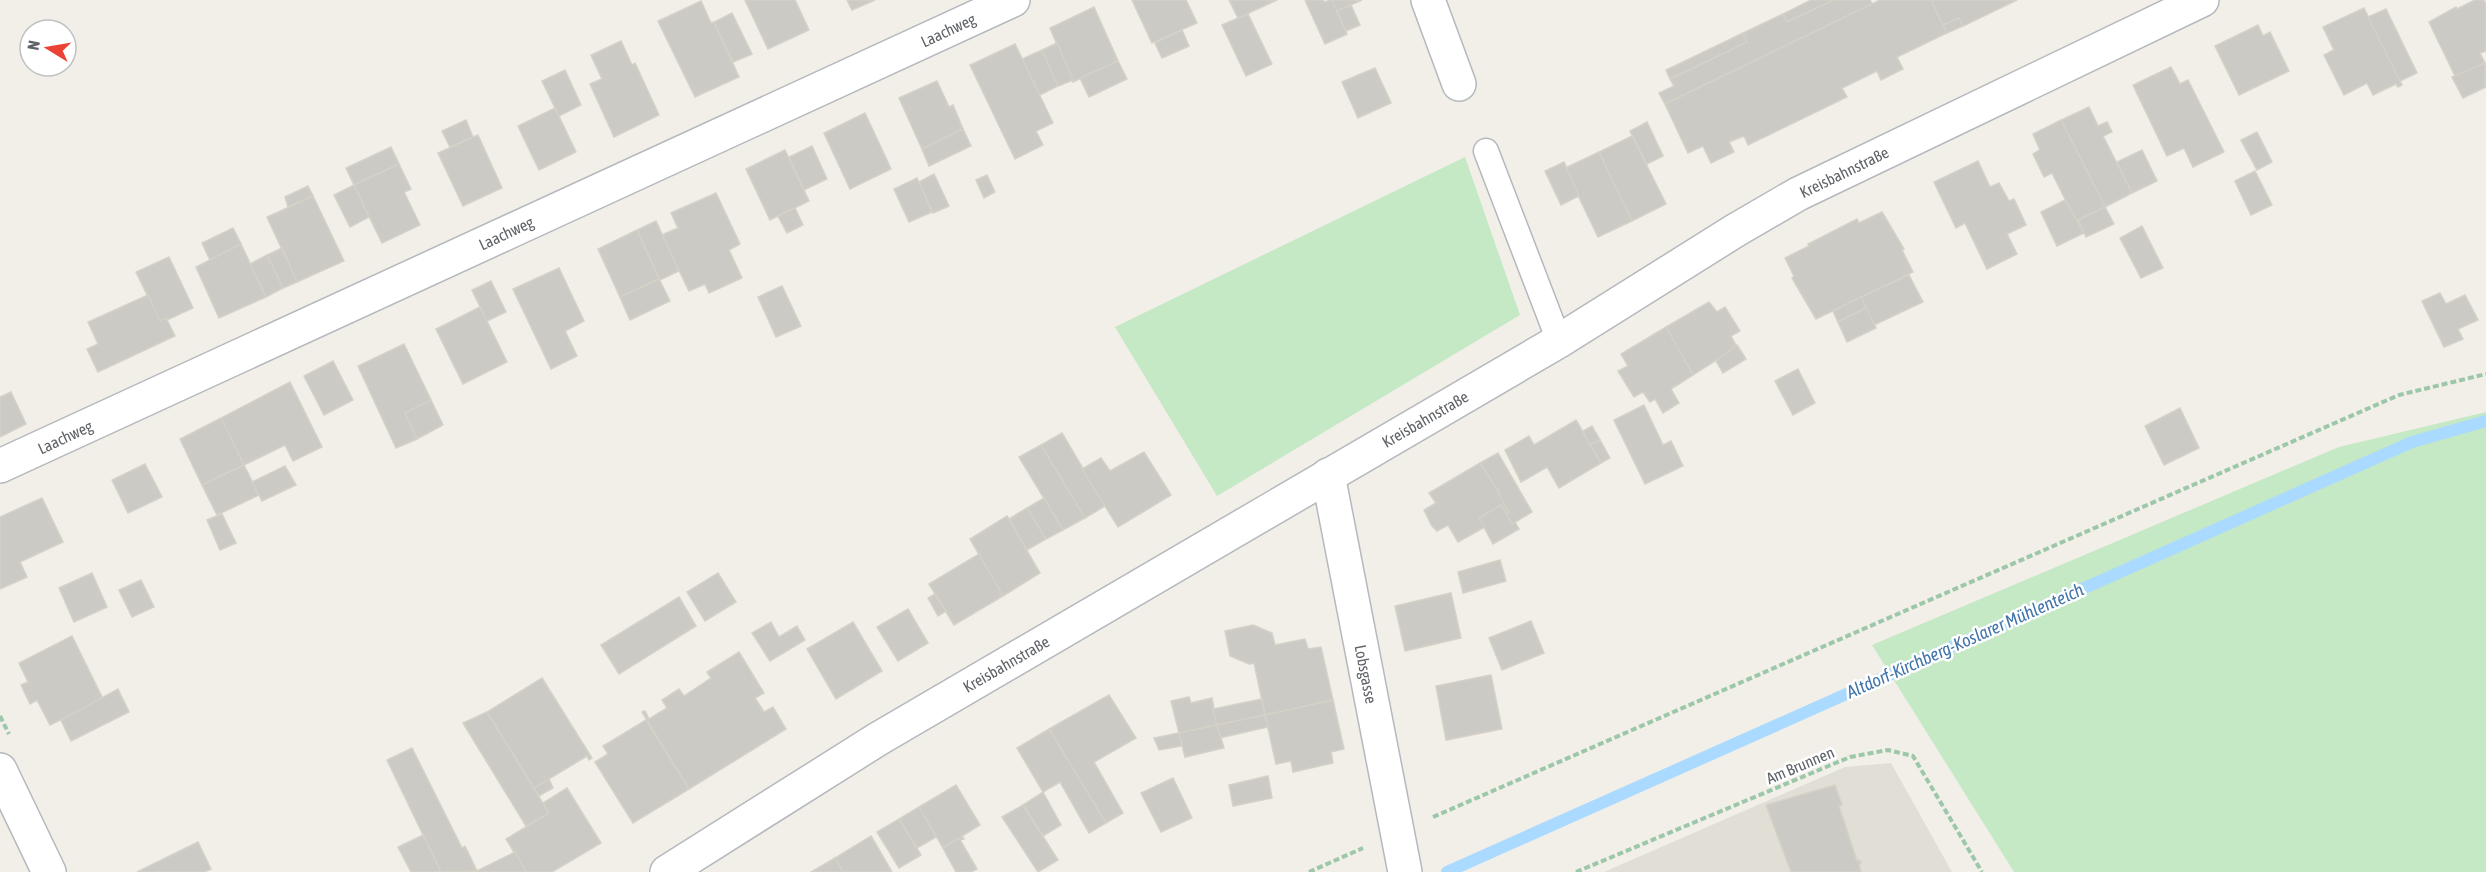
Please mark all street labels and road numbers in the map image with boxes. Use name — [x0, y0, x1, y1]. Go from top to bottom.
street label: Laachweg — [918, 9, 979, 51]
street label: Kreisbahnstraße — [1797, 143, 1891, 201]
street label: Laachweg — [476, 212, 537, 254]
street label: Kreisbahnstraße — [1379, 387, 1471, 451]
street label: Laachweg — [35, 416, 96, 458]
street label: Kreisbahnstraße — [960, 632, 1052, 696]
street label: Lobsgasse — [1351, 643, 1381, 705]
street label: Am Brunnen — [1763, 743, 1837, 787]

